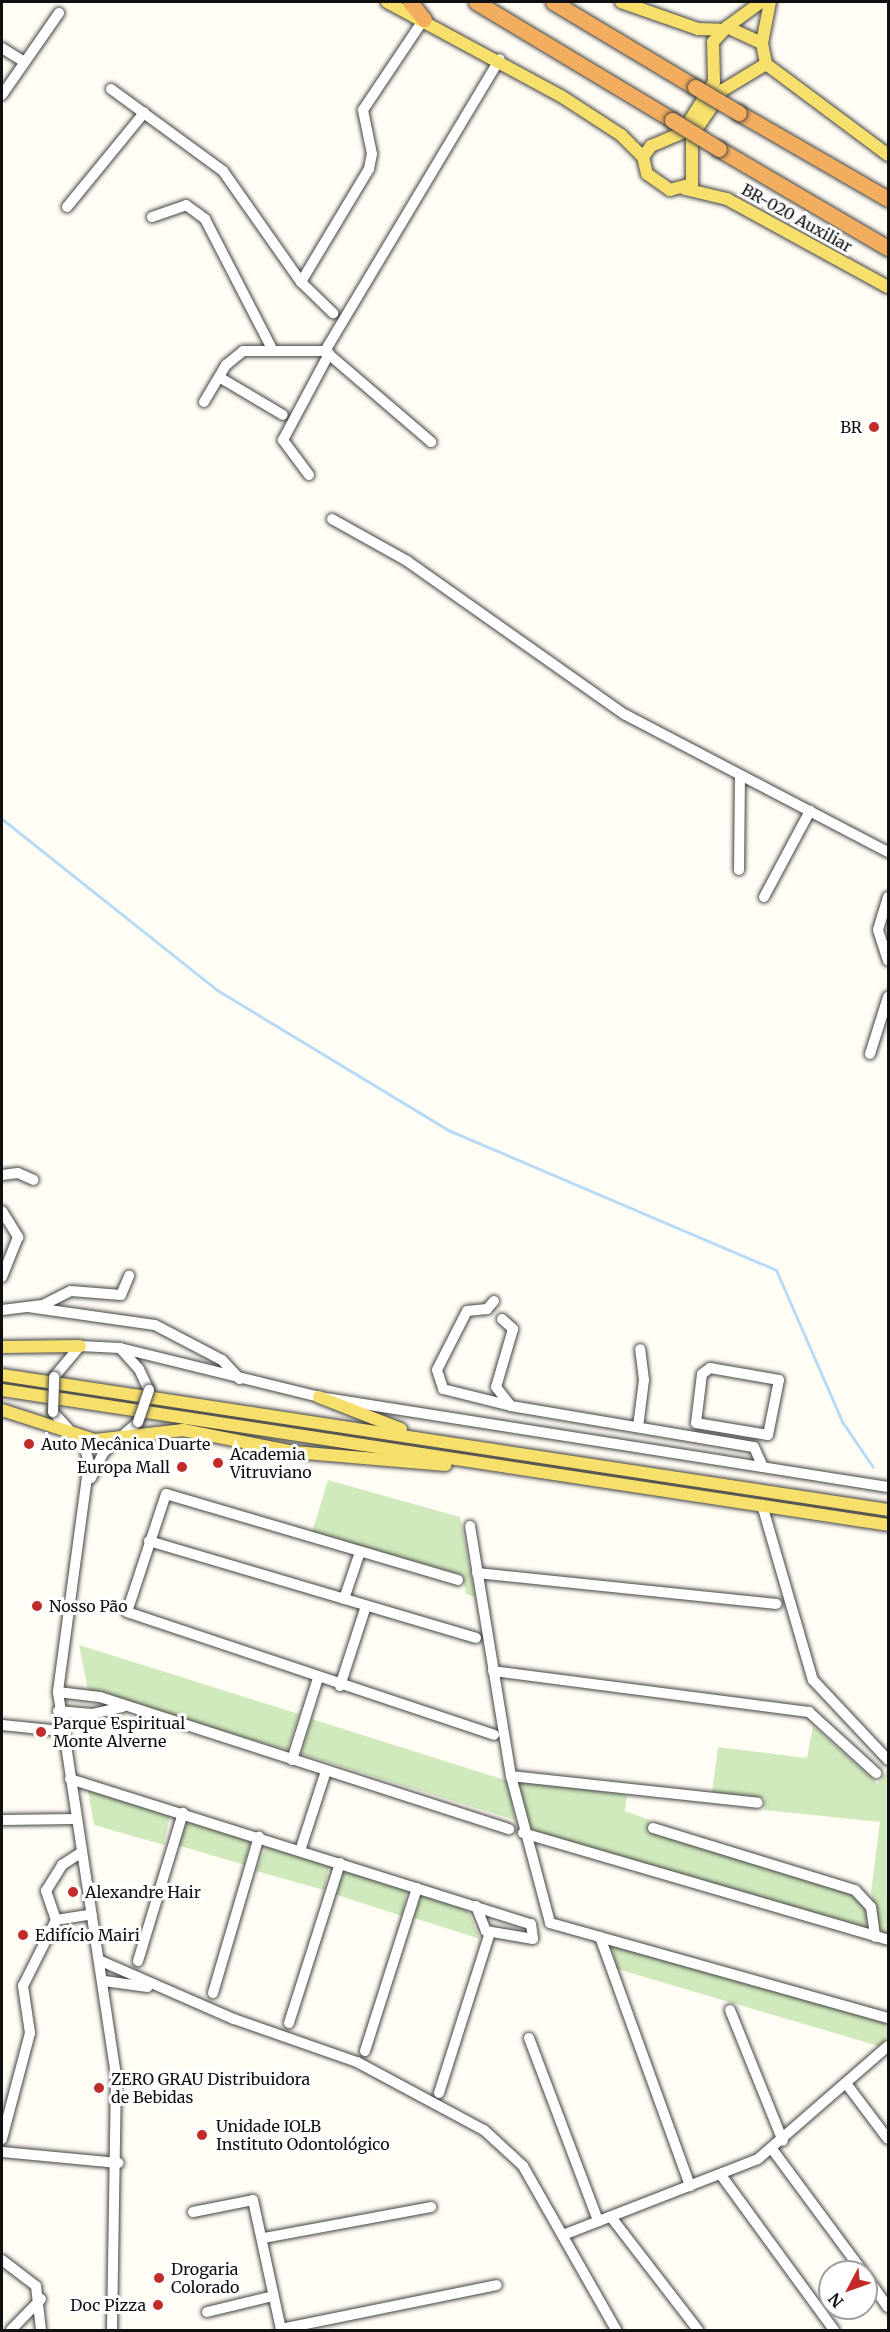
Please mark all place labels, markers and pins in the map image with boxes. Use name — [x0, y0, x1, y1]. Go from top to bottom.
place label: BR — [840, 417, 862, 437]
marker: BR — [867, 420, 881, 434]
place label: Auto Mecânica Duarte — [41, 1434, 210, 1454]
marker: Auto Mecânica Duarte — [22, 1437, 36, 1451]
place label: Academia Vitruviano — [230, 1444, 312, 1482]
marker: Academia Vitruviano — [211, 1456, 225, 1470]
place label: Europa Mall — [77, 1457, 170, 1477]
marker: Europa Mall — [175, 1460, 189, 1474]
place label: Nosso Pão — [49, 1596, 128, 1616]
marker: Nosso Pão — [30, 1599, 44, 1613]
place label: Parque Espiritual Monte Alverne — [53, 1713, 185, 1751]
marker: Parque Espiritual Monte Alverne — [34, 1725, 48, 1739]
place label: Alexandre Hair — [85, 1882, 201, 1902]
marker: Alexandre Hair — [66, 1885, 80, 1899]
place label: Edifício Mairi — [35, 1925, 140, 1945]
marker: Edifício Mairi — [16, 1928, 30, 1942]
place label: ZERO GRAU Distribuidora de Bebidas — [111, 2069, 310, 2107]
marker: ZERO GRAU Distribuidora de Bebidas — [92, 2081, 106, 2095]
place label: Unidade IOLB Instituto Odontológico — [216, 2116, 390, 2154]
marker: Unidade IOLB Instituto Odontológico — [193, 2126, 211, 2144]
place label: Drogaria Colorado — [171, 2259, 239, 2297]
marker: Drogaria Colorado — [152, 2271, 166, 2285]
place label: Doc Pizza — [70, 2295, 146, 2315]
marker: Doc Pizza — [151, 2298, 165, 2312]

